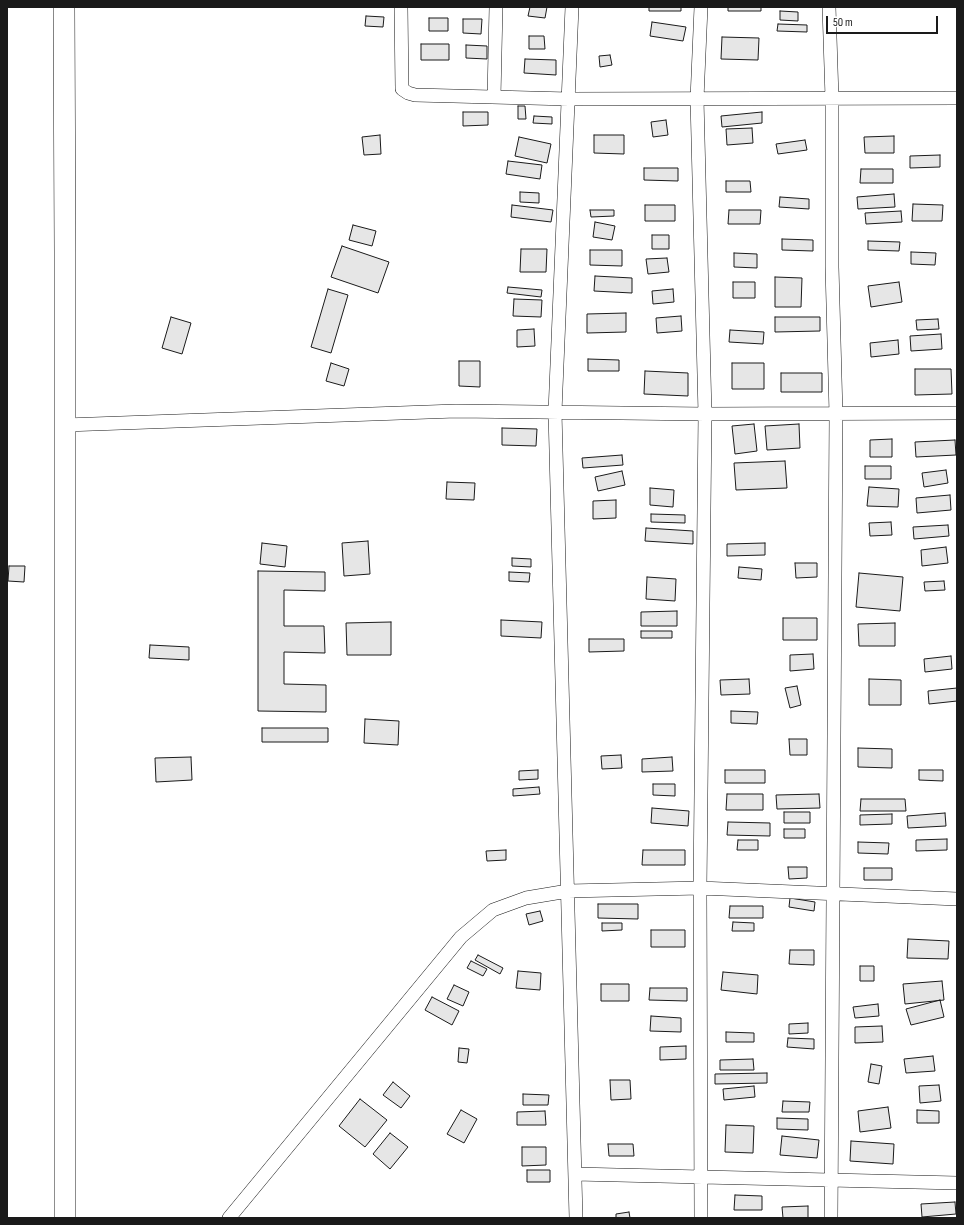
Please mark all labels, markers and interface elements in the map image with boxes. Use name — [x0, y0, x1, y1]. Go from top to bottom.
scale bar — [828, 8, 940, 34]
text: 50 m — [833, 15, 853, 30]

